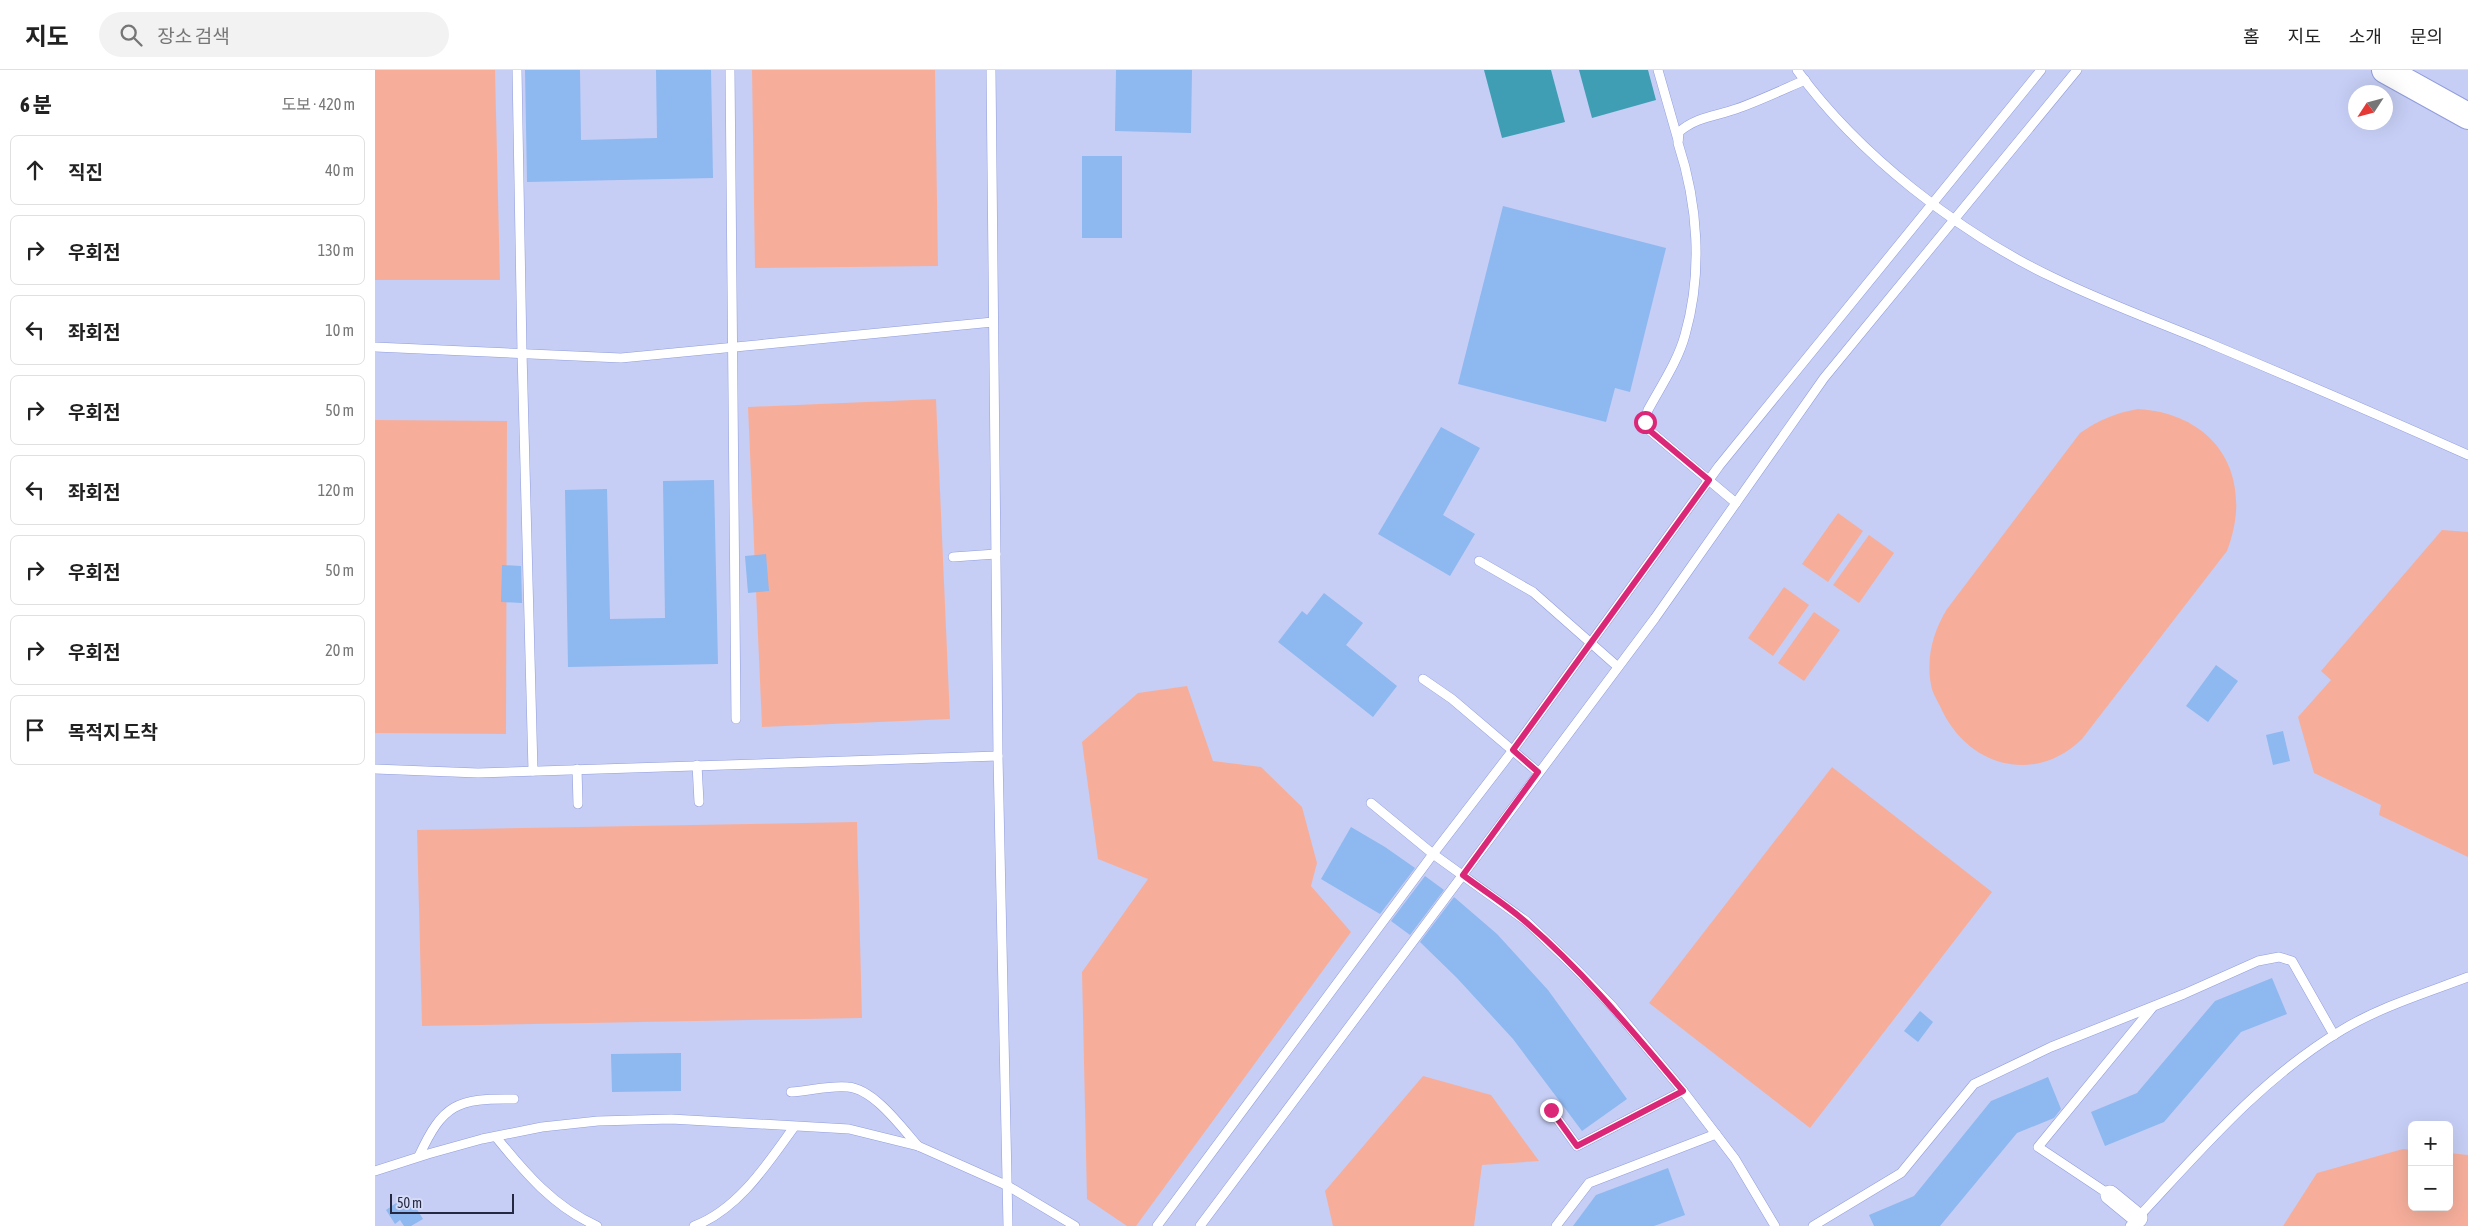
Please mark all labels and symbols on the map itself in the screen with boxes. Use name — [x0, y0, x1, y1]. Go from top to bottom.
north arrow — [2348, 85, 2393, 130]
route start — [1634, 411, 1657, 434]
route end — [1540, 1099, 1563, 1122]
scale bar — [390, 1191, 514, 1214]

